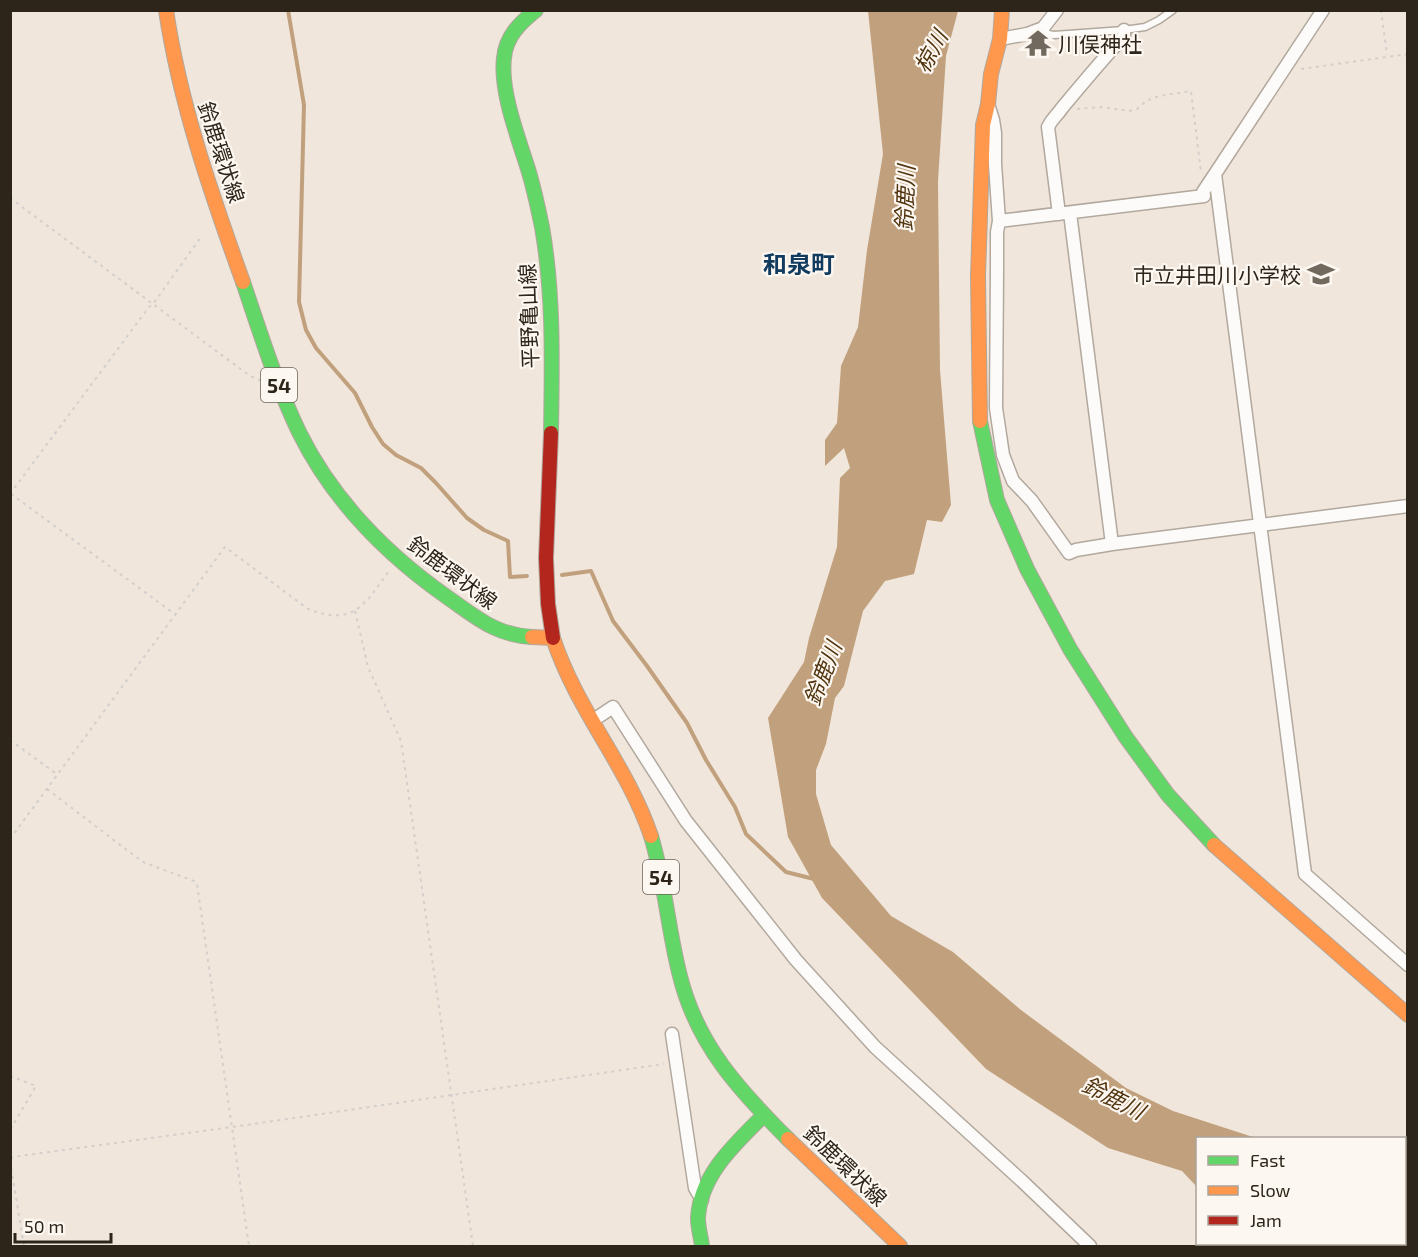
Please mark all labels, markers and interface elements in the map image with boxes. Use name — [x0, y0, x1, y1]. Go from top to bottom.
water label: 椋川 — [908, 24, 953, 77]
temple icon: 川俣神社 — [1023, 28, 1053, 58]
place label: 川俣神社 — [1058, 31, 1142, 56]
street label: 鈴鹿環状線 — [194, 98, 250, 206]
water label: 鈴鹿川 — [890, 163, 918, 231]
district label: 和泉町 — [763, 249, 835, 278]
school or university icon: 市立井田川小学校 — [1306, 259, 1336, 289]
place label: 市立井田川小学校 — [1133, 262, 1301, 287]
street label: 平野亀山線 — [514, 263, 542, 369]
road number: 54 — [261, 368, 297, 402]
street label: 鈴鹿環状線 — [404, 530, 502, 614]
water label: 鈴鹿川 — [798, 636, 847, 708]
road number: 54 — [643, 860, 679, 894]
water label: 鈴鹿川 — [1079, 1070, 1151, 1124]
street label: 鈴鹿環状線 — [800, 1120, 892, 1210]
legend — [1196, 1137, 1406, 1245]
text: Fast — [1250, 1149, 1285, 1171]
text: Slow — [1250, 1179, 1291, 1201]
scale bar — [15, 1206, 111, 1244]
text: Jam — [1250, 1209, 1282, 1231]
text: 50 m — [24, 1215, 64, 1237]

